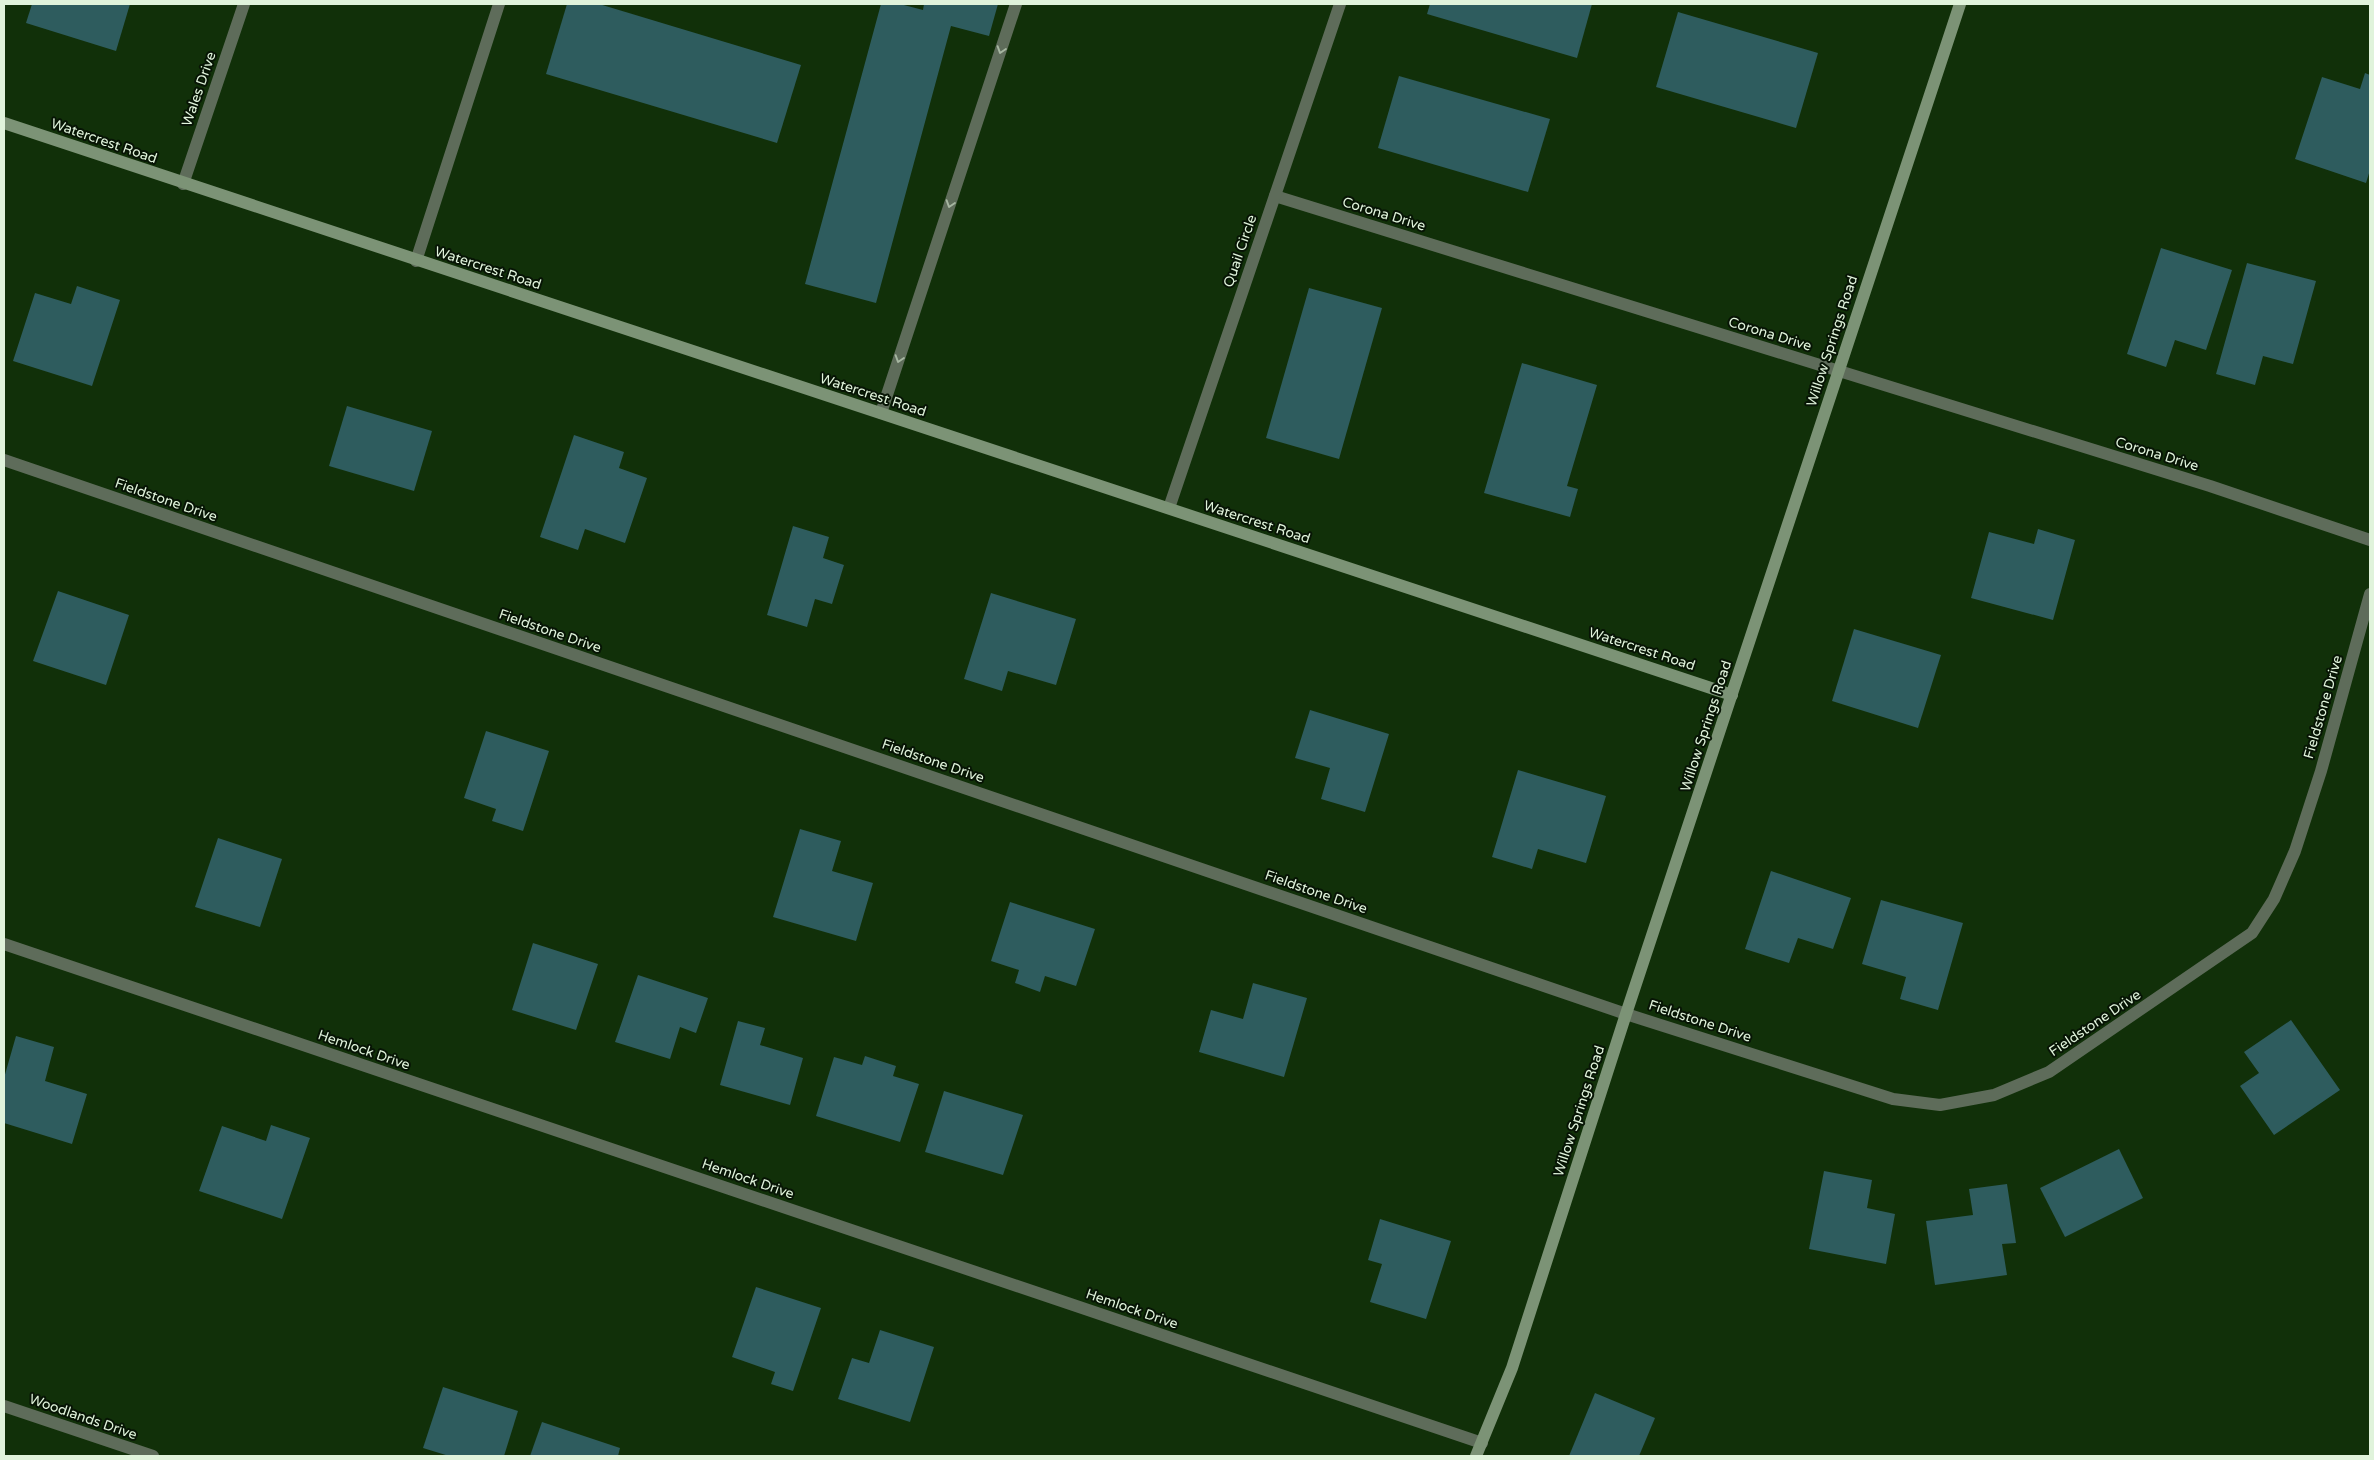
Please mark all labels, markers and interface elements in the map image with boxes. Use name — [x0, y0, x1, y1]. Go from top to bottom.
one-way arrow — [997, 45, 1007, 54]
street label: Wales Drive — [178, 49, 220, 129]
street label: Watercrest Road — [49, 115, 159, 167]
street label: Corona Drive — [1340, 193, 1428, 235]
one-way arrow — [946, 200, 956, 208]
street label: Quail Circle — [1220, 212, 1260, 289]
street label: Watercrest Road — [433, 243, 543, 293]
street label: Willow Springs Road — [1803, 273, 1861, 409]
street label: Corona Drive — [1726, 313, 1814, 355]
one-way arrow — [895, 354, 905, 362]
street label: Watercrest Road — [818, 370, 928, 420]
street label: Corona Drive — [2113, 433, 2201, 475]
street label: Fieldstone Drive — [113, 475, 219, 525]
street label: Watercrest Road — [1202, 497, 1312, 547]
street label: Fieldstone Drive — [497, 606, 603, 656]
street label: Watercrest Road — [1587, 624, 1697, 674]
street label: Fieldstone Drive — [2300, 653, 2346, 761]
street label: Willow Springs Road — [1677, 658, 1735, 794]
street label: Fieldstone Drive — [880, 736, 986, 786]
street label: Fieldstone Drive — [1263, 867, 1369, 917]
street label: Fieldstone Drive — [2046, 986, 2144, 1060]
street label: Fieldstone Drive — [1646, 996, 1754, 1046]
street label: Hemlock Drive — [316, 1026, 412, 1074]
street label: Willow Springs Road — [1550, 1043, 1608, 1179]
street label: Hemlock Drive — [700, 1155, 796, 1203]
street label: Hemlock Drive — [1084, 1285, 1180, 1333]
street label: Woodlands Drive — [27, 1391, 139, 1443]

